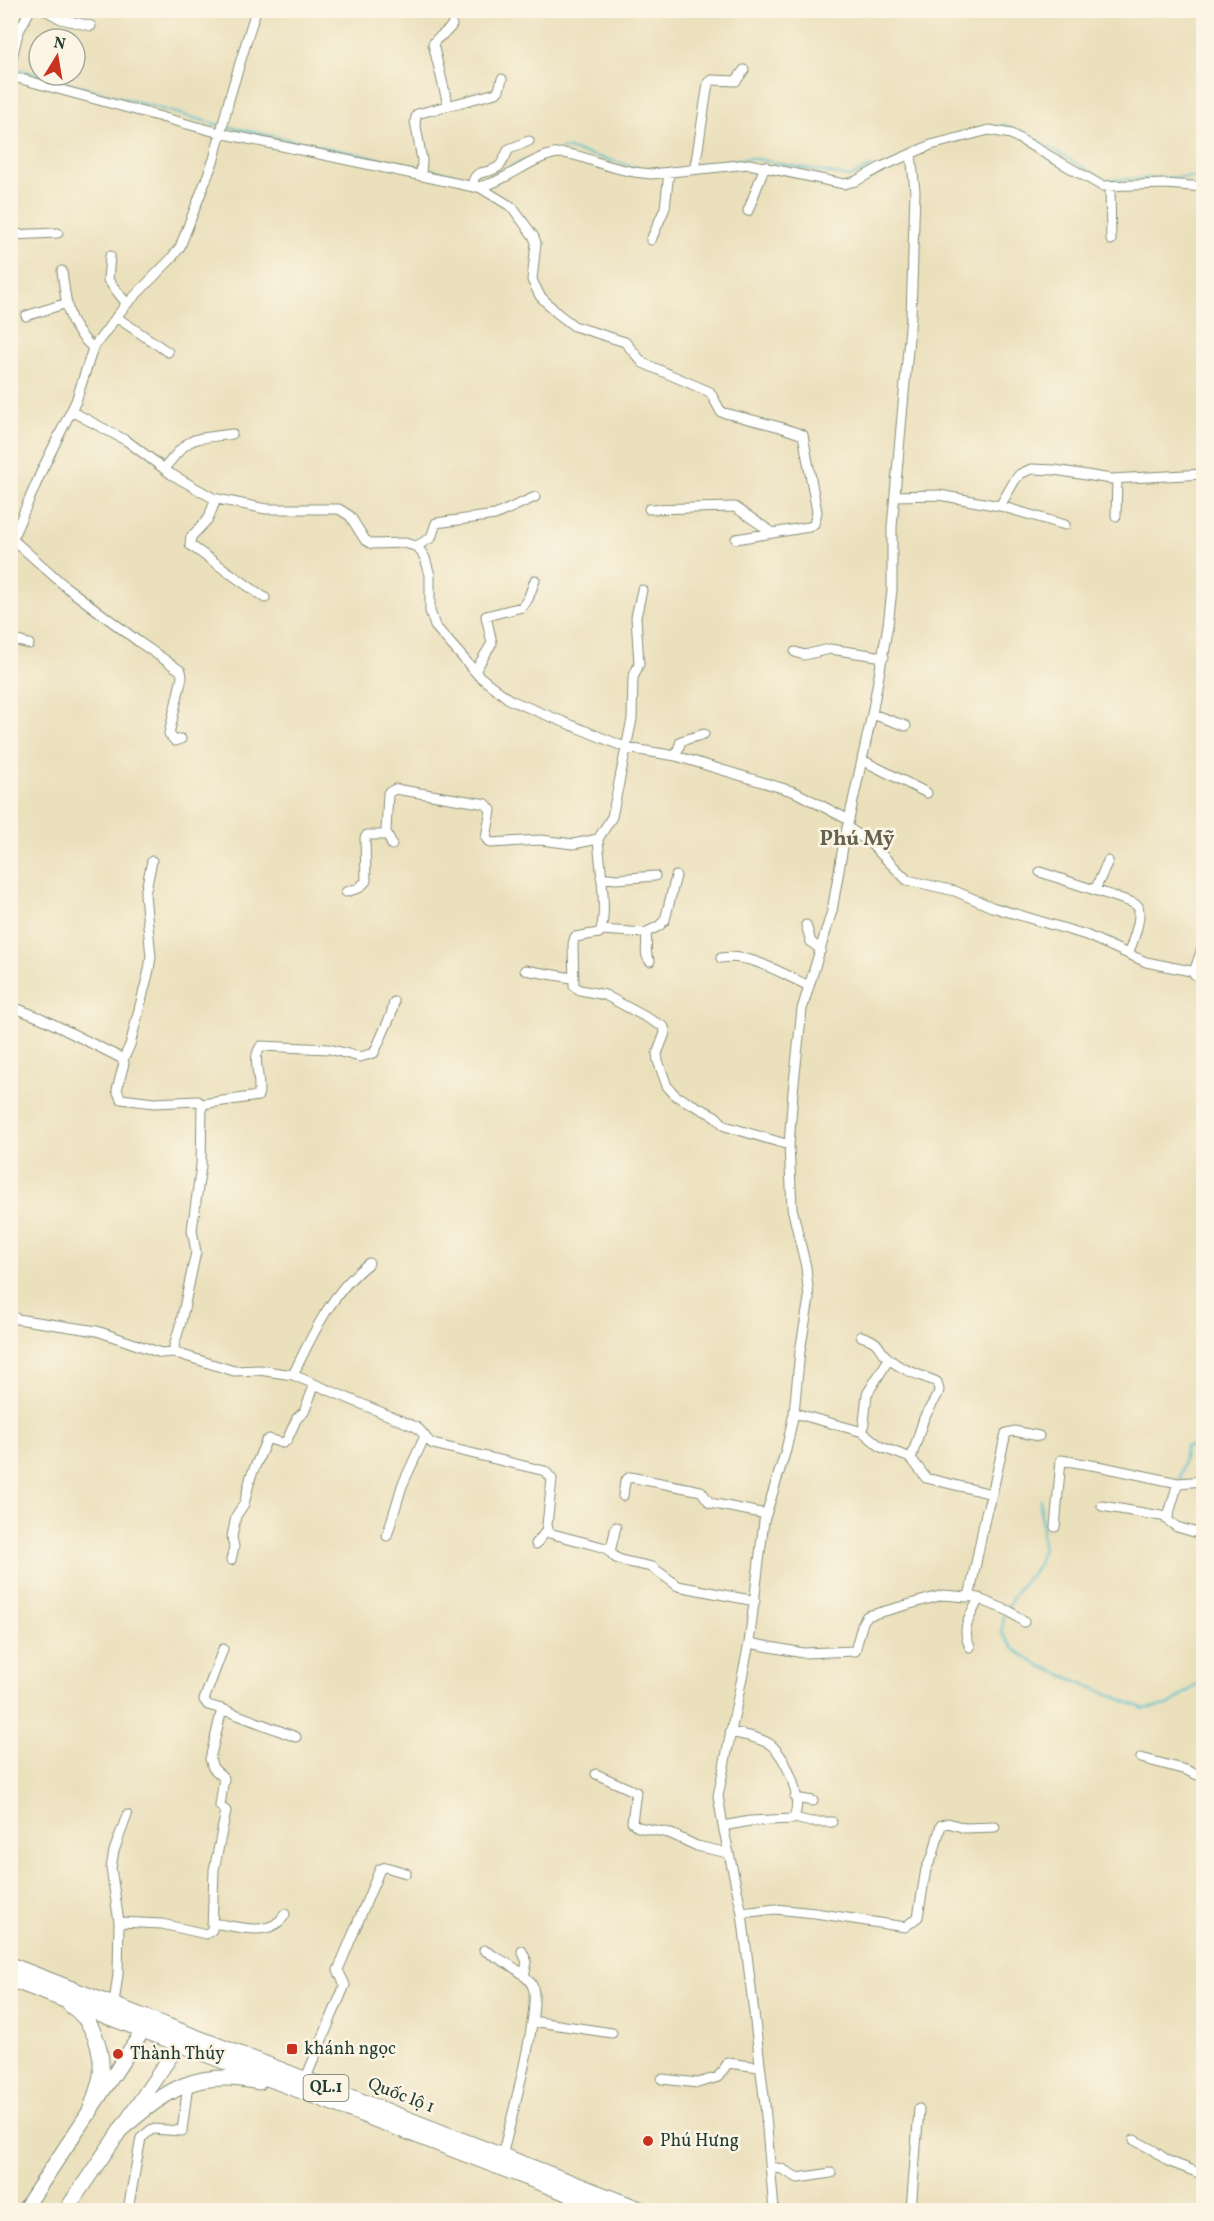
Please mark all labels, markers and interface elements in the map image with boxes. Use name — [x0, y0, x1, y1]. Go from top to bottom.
north arrow — [27, 27, 87, 87]
text: N — [52, 32, 68, 56]
district label: Phú Mỹ — [820, 825, 895, 854]
place label: khánh ngọc — [304, 2037, 396, 2062]
place label: Thành Thúy — [130, 2042, 225, 2067]
marker: khánh ngọc — [285, 2042, 299, 2056]
marker: Thành Thúy — [111, 2047, 125, 2061]
street label: Quốc lộ 1 — [364, 2072, 438, 2120]
road number: QL.1 — [304, 2075, 348, 2101]
place label: Phú Hưng — [660, 2129, 739, 2154]
marker: Phú Hưng — [641, 2134, 655, 2148]

